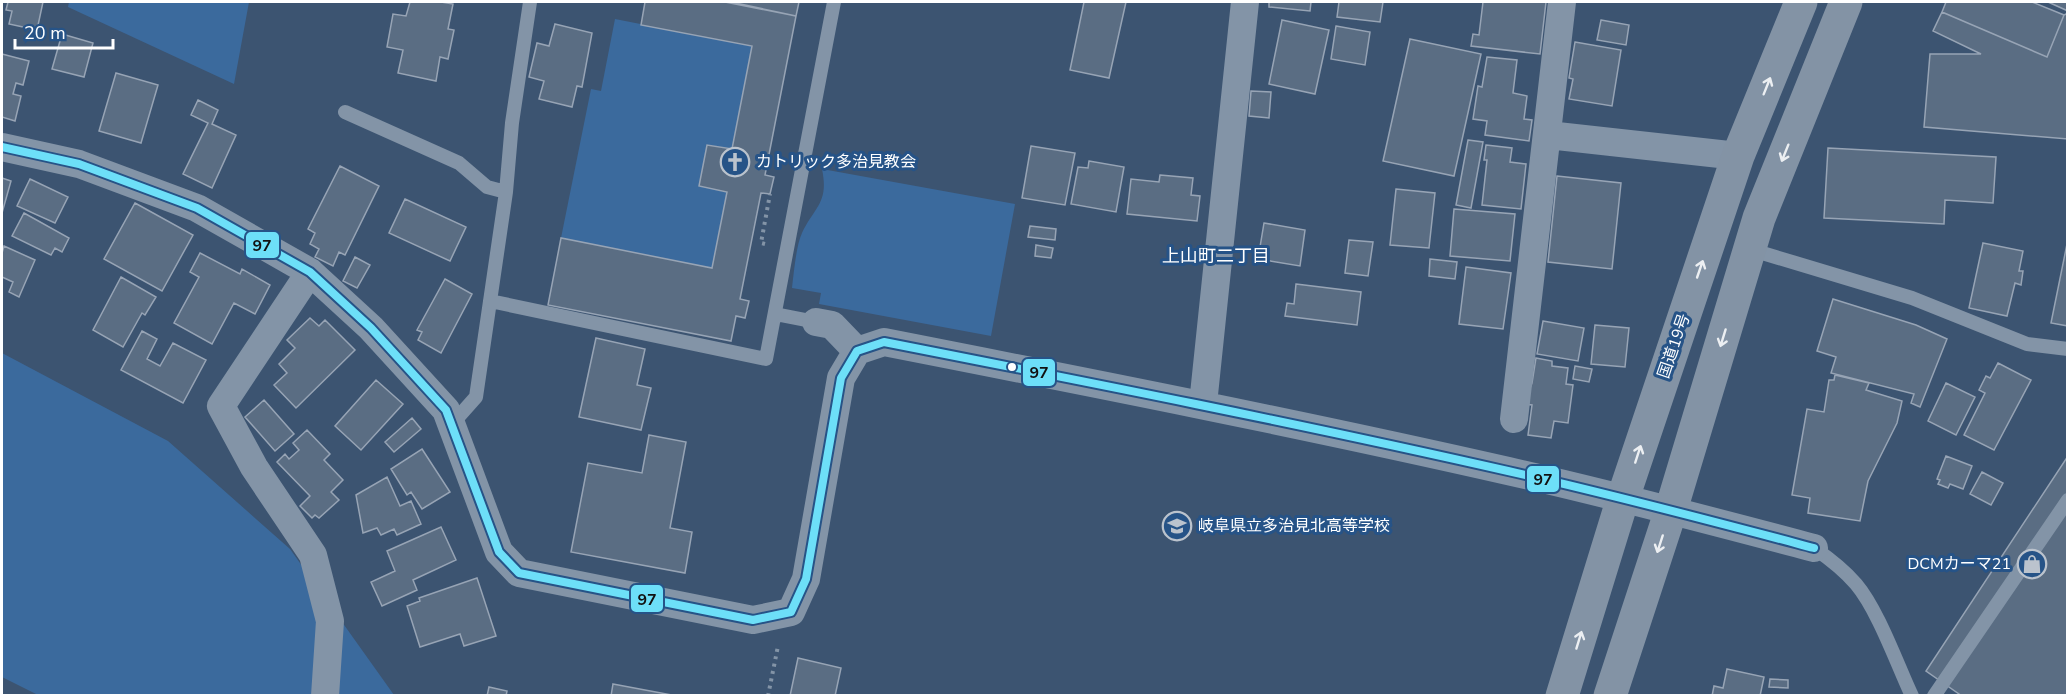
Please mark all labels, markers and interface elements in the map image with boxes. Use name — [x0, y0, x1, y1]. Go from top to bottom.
scale bar — [15, 12, 112, 50]
text: 20 m — [24, 21, 66, 45]
one-way arrow — [1762, 77, 1773, 96]
one-way arrow — [1779, 143, 1790, 162]
church icon: カトリック多治見教会 — [719, 146, 751, 178]
place label: カトリック多治見教会 — [756, 151, 916, 173]
line badge: 97 — [245, 231, 280, 259]
text: 97 — [252, 235, 272, 257]
district label: 上山町二丁目 — [1162, 244, 1270, 268]
one-way arrow — [1695, 260, 1706, 279]
street label: 国道19号 — [1653, 311, 1695, 381]
one-way arrow — [1717, 328, 1728, 347]
line badge: 97 — [1022, 358, 1056, 387]
unlabelled marker — [1006, 361, 1018, 373]
text: 97 — [1029, 362, 1049, 384]
one-way arrow — [1633, 445, 1644, 464]
line badge: 97 — [1526, 465, 1560, 493]
text: 97 — [1533, 469, 1553, 491]
school or university icon: 岐阜県立多治見北高等学校 — [1161, 510, 1193, 542]
place label: 岐阜県立多治見北高等学校 — [1198, 515, 1390, 537]
one-way arrow — [1654, 534, 1665, 553]
shop icon: DCMカーマ21 — [2016, 548, 2048, 580]
place label: DCMカーマ21 — [1907, 553, 2011, 575]
line badge: 97 — [630, 584, 664, 613]
text: 97 — [637, 589, 657, 611]
one-way arrow — [1574, 631, 1585, 650]

